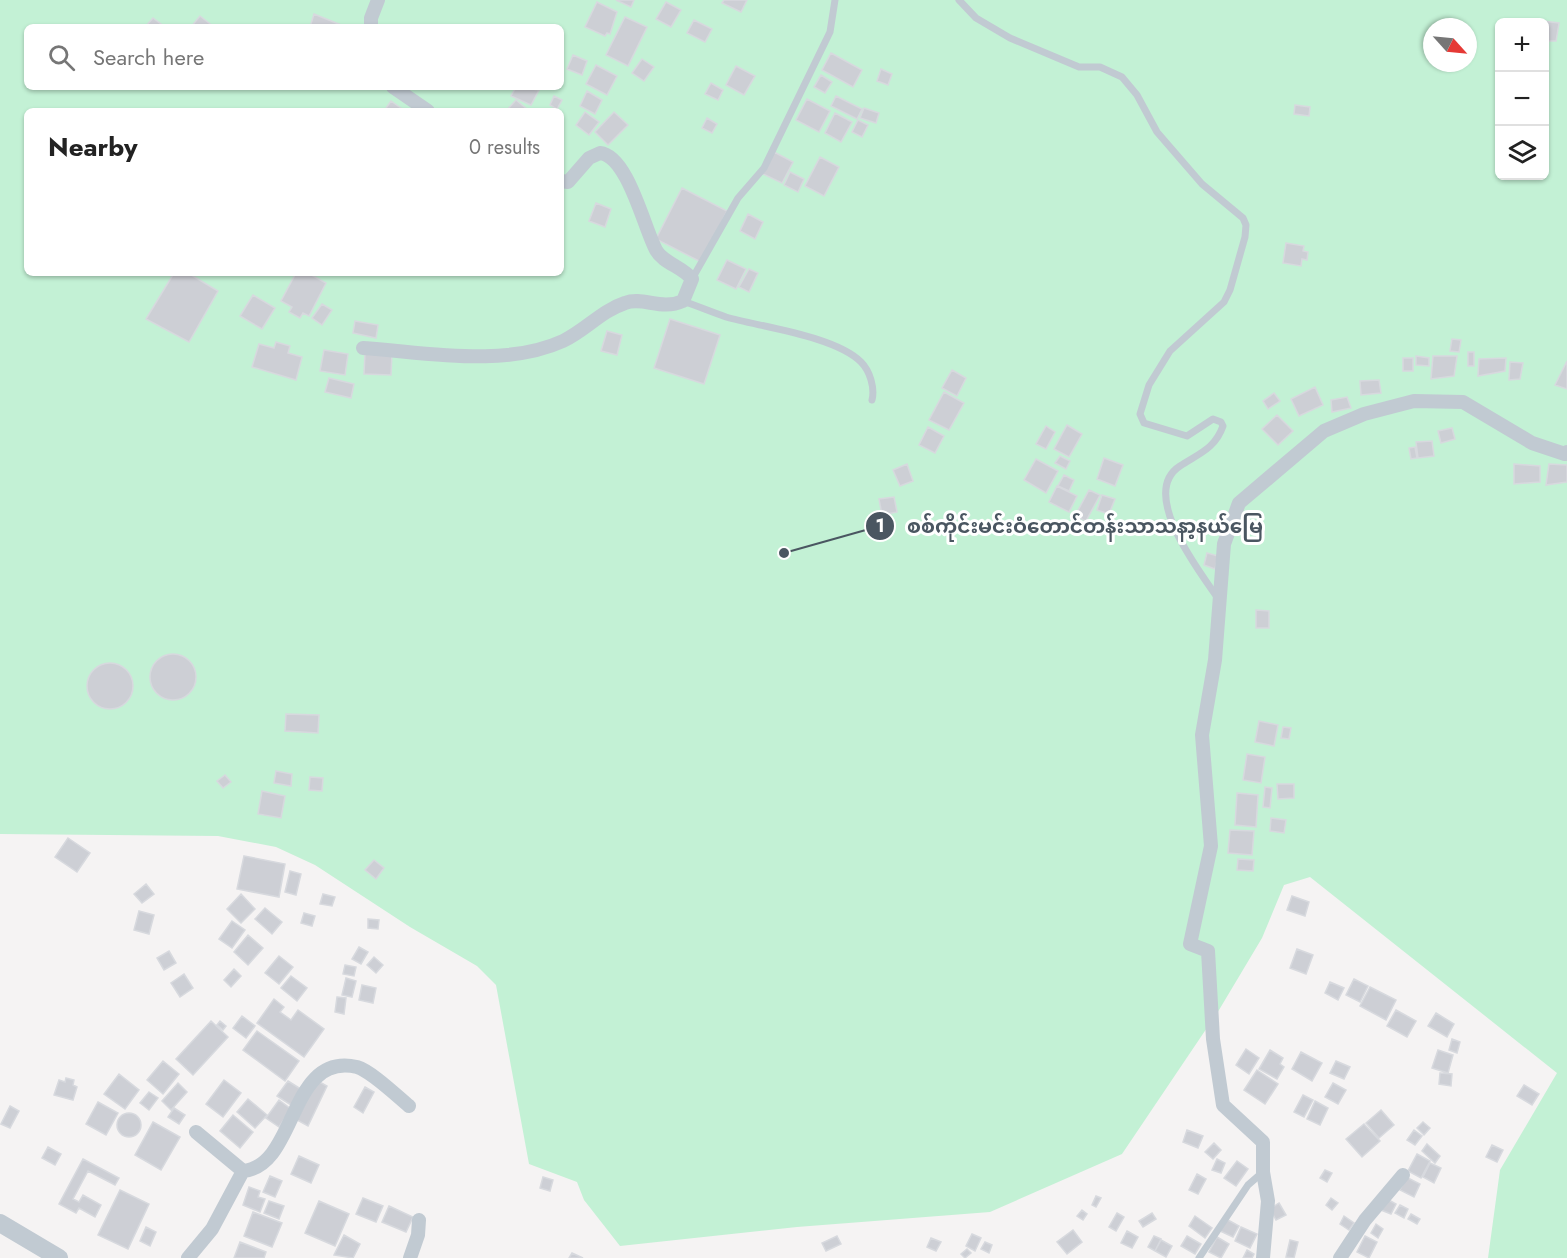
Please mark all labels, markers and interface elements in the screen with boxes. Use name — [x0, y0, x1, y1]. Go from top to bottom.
north arrow — [1423, 18, 1477, 72]
map controls — [1495, 18, 1549, 180]
button: + — [1495, 18, 1549, 72]
search box — [24, 24, 564, 90]
icon: search — [45, 41, 78, 74]
text: Search here — [93, 41, 204, 73]
button: − — [1495, 72, 1549, 126]
button: layers — [1495, 126, 1549, 180]
text: Nearby — [48, 128, 137, 166]
text: 0 results — [469, 133, 540, 162]
callout: စစ်ကိုင်းမင်းဝံတောင်တန်းသာသနာ့နယ်မြေ — [865, 507, 1275, 545]
text: စစ်ကိုင်းမင်းဝံတောင်တန်းသာသနာ့နယ်မြေ — [907, 512, 1263, 542]
text: 1 — [875, 513, 885, 539]

